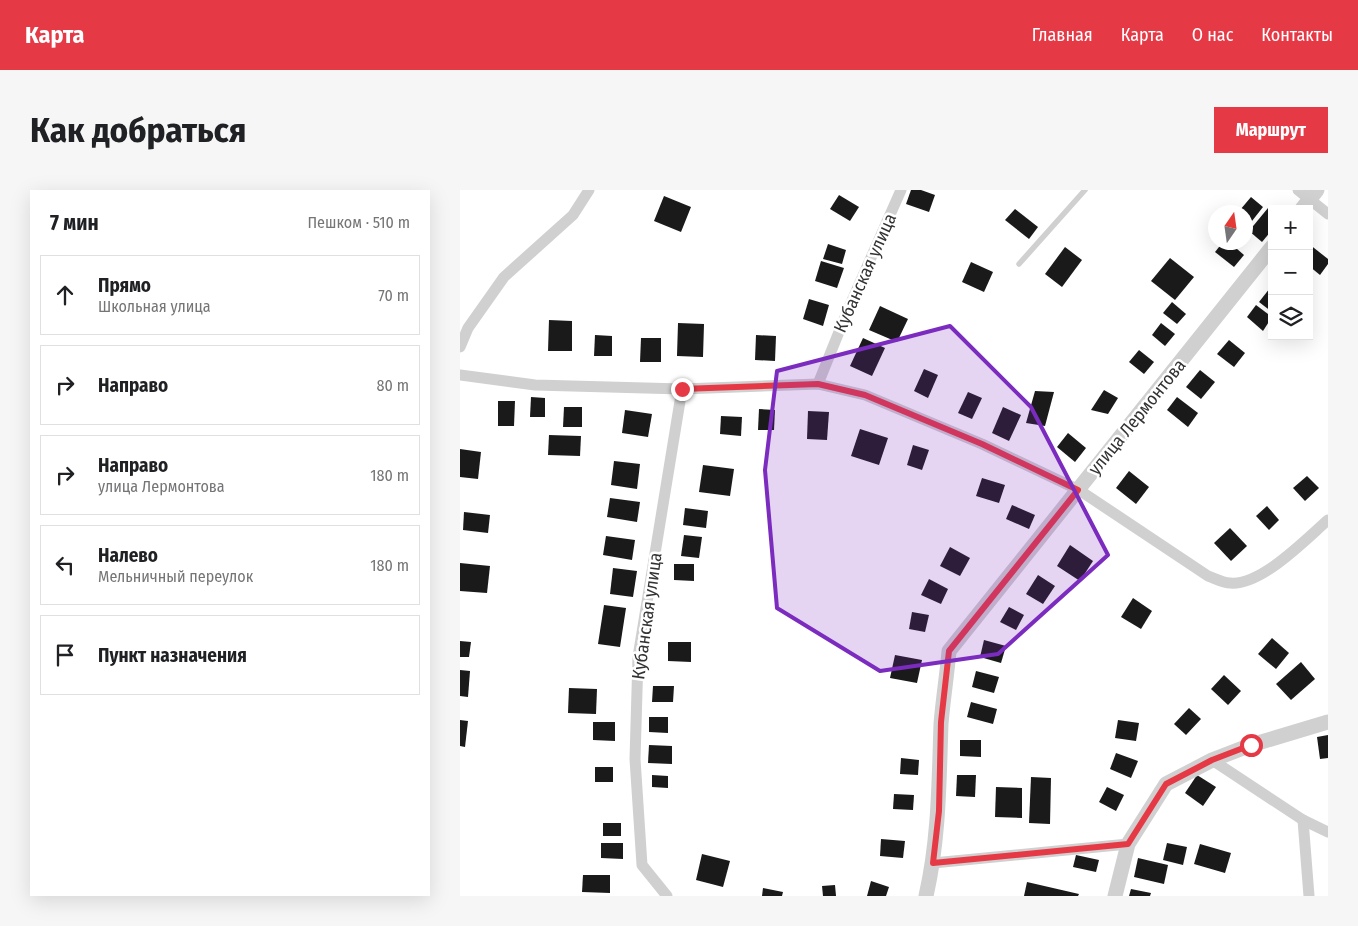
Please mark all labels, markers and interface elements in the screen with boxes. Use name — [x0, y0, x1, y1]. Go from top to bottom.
text: Карта — [25, 21, 84, 49]
text: Главная — [1032, 24, 1093, 46]
text: Карта — [1121, 24, 1164, 46]
text: О нас — [1192, 24, 1233, 46]
text: Контакты — [1261, 24, 1333, 46]
button: Маршрут — [1214, 107, 1328, 153]
text: Как добраться — [30, 109, 247, 151]
north arrow — [1208, 205, 1253, 250]
map controls — [1268, 205, 1313, 340]
button: + — [1268, 205, 1313, 250]
text: 7 мин — [50, 210, 99, 236]
street label: Кубанская улица — [829, 210, 901, 336]
text: Пешком · 510 m — [307, 213, 410, 232]
button: − — [1268, 250, 1313, 295]
text: Прямо — [98, 274, 151, 297]
icon: ahead — [51, 281, 79, 309]
text: 70 m — [378, 286, 409, 305]
button: layers — [1268, 295, 1313, 340]
text: Школьная улица — [98, 297, 211, 316]
street label: улица Лермонтова — [1084, 355, 1190, 479]
icon: right — [51, 371, 79, 399]
text: Направо — [98, 374, 168, 397]
text: 80 m — [377, 376, 409, 395]
route end — [671, 378, 694, 401]
text: Направо — [98, 454, 168, 477]
icon: right — [51, 461, 79, 489]
text: 180 m — [370, 466, 409, 485]
text: улица Лермонтова — [98, 477, 225, 496]
text: Налево — [98, 544, 158, 567]
icon: left — [51, 551, 79, 579]
street label: Кубанская улица — [627, 551, 667, 681]
text: 180 m — [370, 556, 409, 575]
text: Мельничный переулок — [98, 567, 253, 586]
icon: arrive — [51, 641, 79, 669]
text: Пункт назначения — [98, 644, 247, 667]
route start — [1240, 734, 1263, 757]

